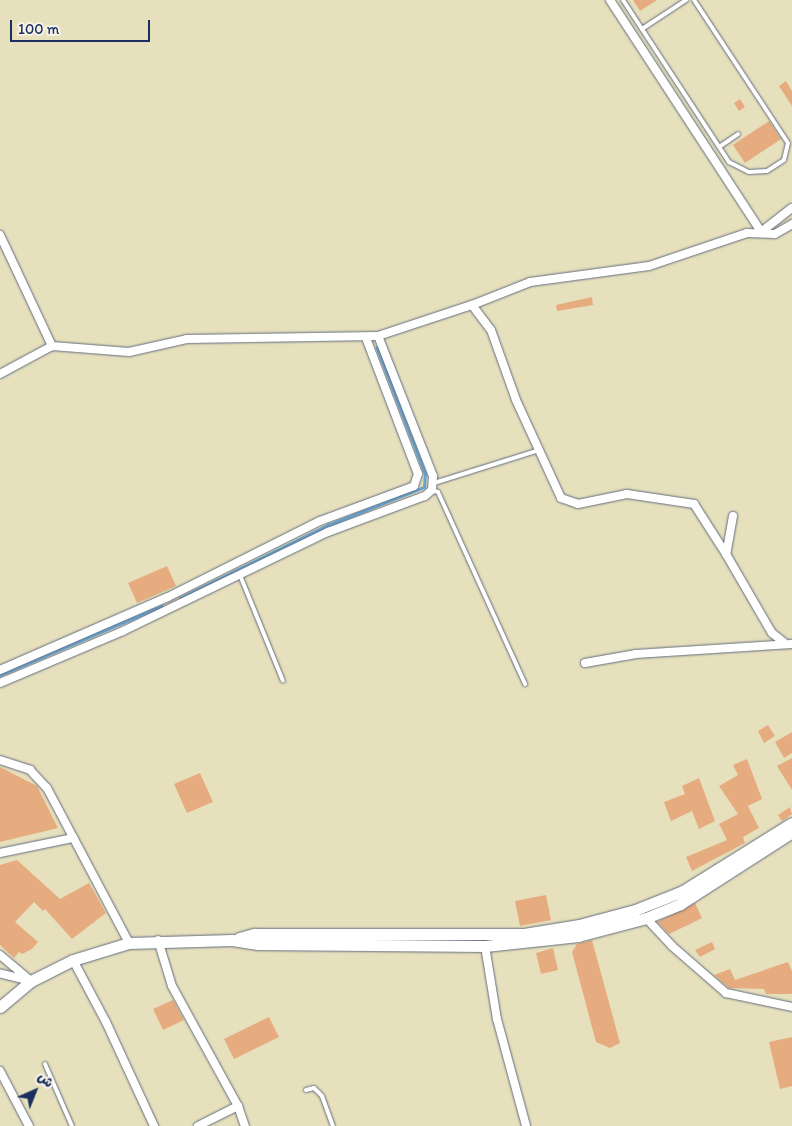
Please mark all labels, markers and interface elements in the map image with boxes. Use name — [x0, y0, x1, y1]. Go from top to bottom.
scale bar — [12, 10, 152, 42]
text: 100 m — [18, 20, 59, 38]
north arrow — [10, 1066, 60, 1116]
text: ش — [34, 1068, 57, 1091]

